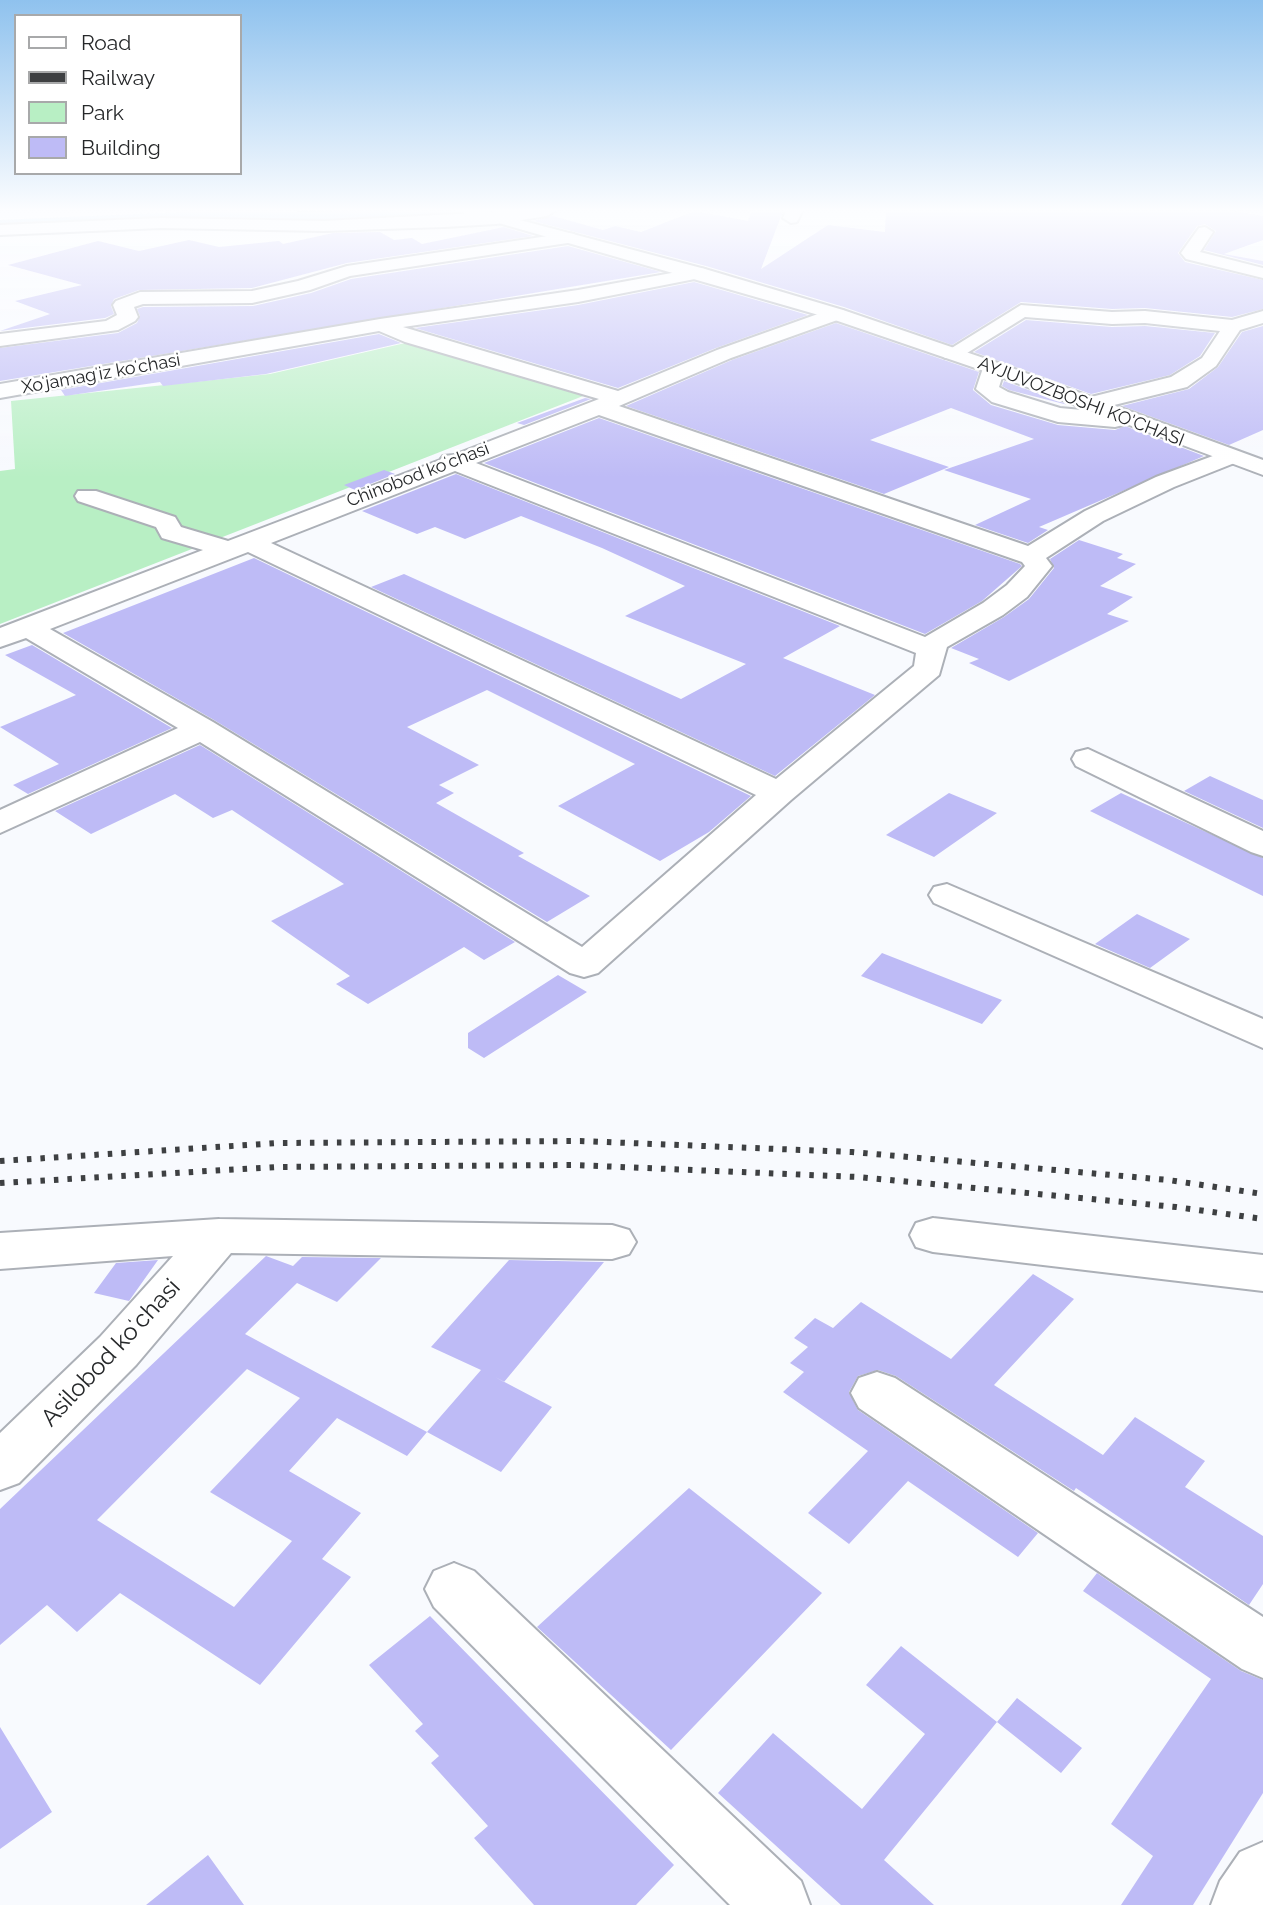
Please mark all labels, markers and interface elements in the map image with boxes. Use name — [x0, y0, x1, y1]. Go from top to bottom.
legend — [14, 14, 242, 175]
text: Road — [81, 30, 131, 55]
text: Railway — [81, 65, 155, 90]
text: Park — [81, 100, 124, 125]
text: Building — [81, 135, 161, 160]
street label: Xoʻjamagʻiz koʻchasi — [20, 349, 182, 399]
street label: AYJUVOZBOSHI KO'CHASI — [975, 353, 1187, 451]
street label: Chinobod koʻchasi — [344, 438, 492, 512]
street label: Asilobod koʻchasi — [35, 1273, 187, 1433]

